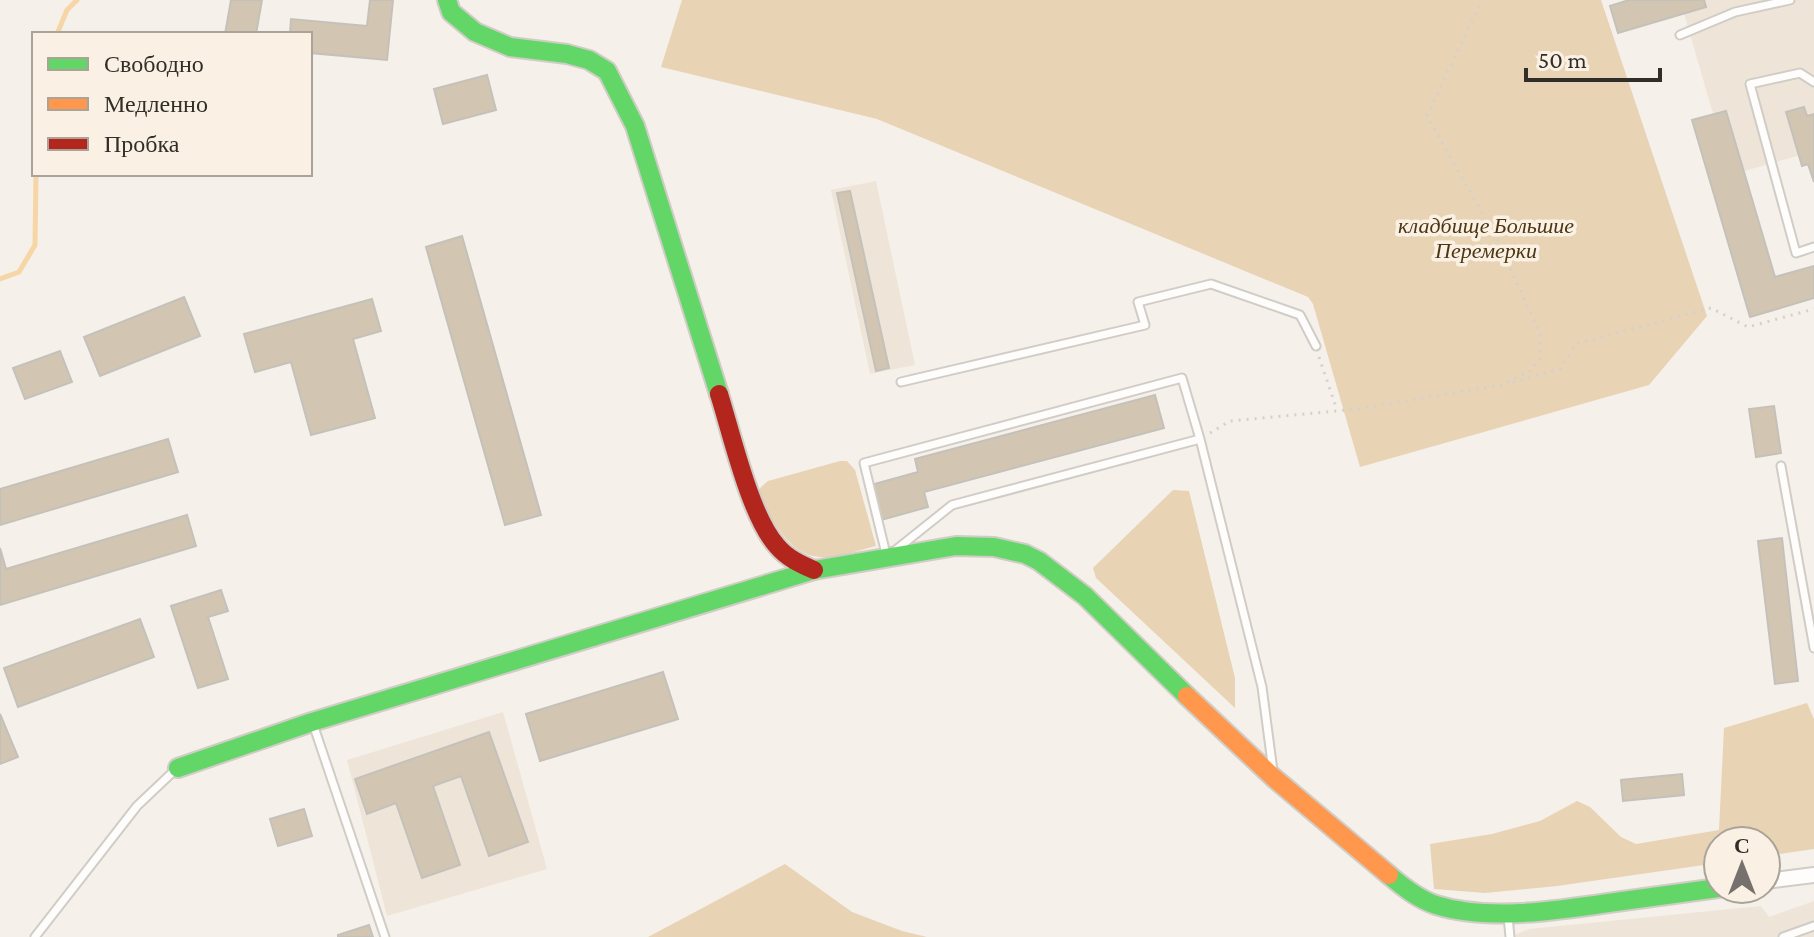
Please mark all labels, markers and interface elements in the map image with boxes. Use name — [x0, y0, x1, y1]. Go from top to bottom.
legend — [32, 32, 312, 176]
scale bar — [1526, 32, 1660, 82]
text: 50 m — [1538, 46, 1587, 73]
text: Свободно — [104, 50, 204, 77]
text: Медленно — [104, 90, 208, 117]
text: Пробка — [104, 130, 180, 157]
park label: кладбище Большие Перемерки — [1398, 213, 1574, 263]
north arrow — [1702, 825, 1782, 905]
text: С — [1734, 833, 1750, 858]

